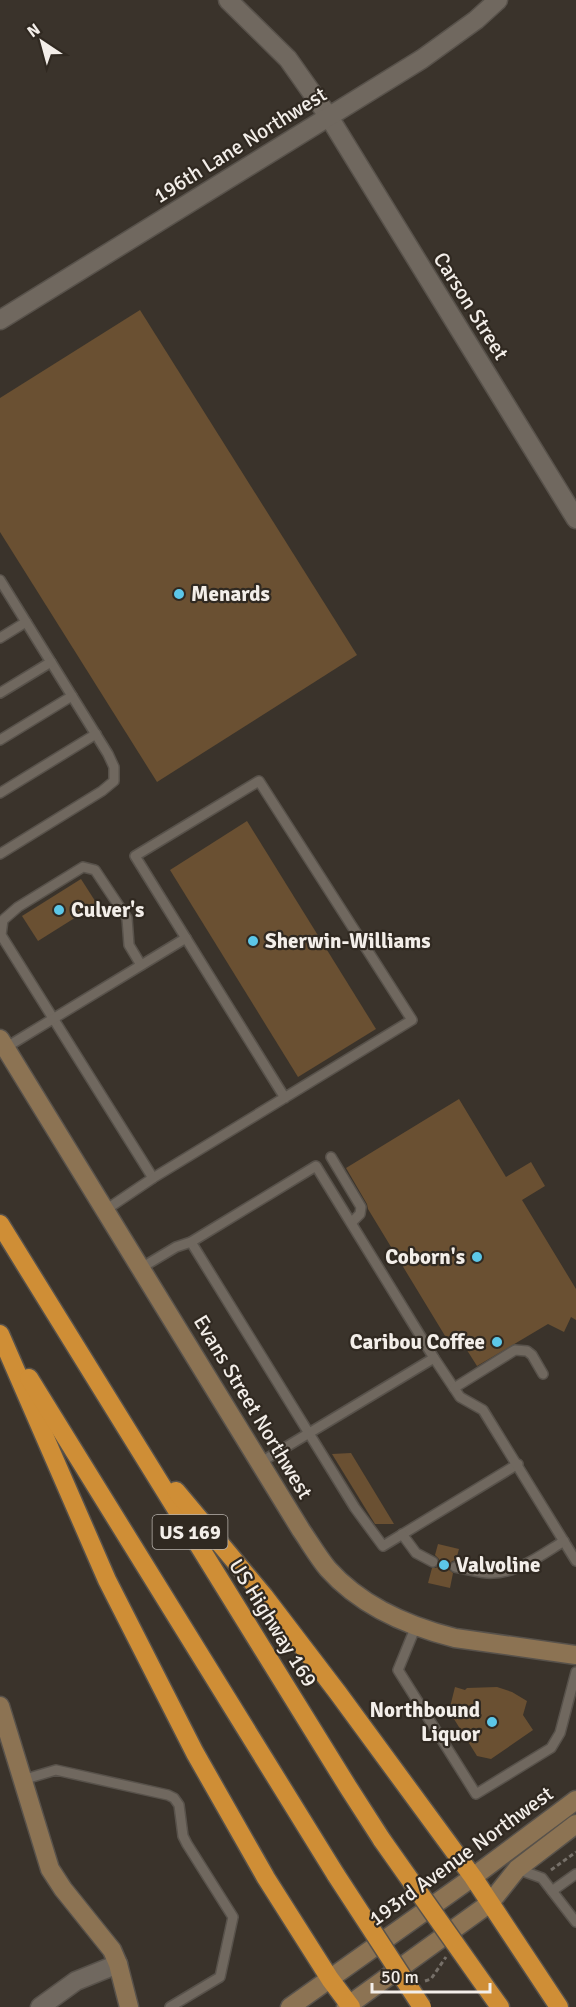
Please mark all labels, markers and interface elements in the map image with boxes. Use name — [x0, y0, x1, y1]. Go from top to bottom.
north arrow — [12, 12, 72, 72]
text: N — [23, 19, 44, 42]
street label: 196th Lane Northwest — [149, 81, 331, 209]
street label: Carson Street — [428, 247, 514, 365]
place label: Menards — [191, 581, 270, 607]
marker: Menards — [172, 587, 186, 601]
place label: Culver's — [71, 897, 144, 923]
marker: Culver's — [52, 903, 66, 917]
place label: Sherwin-Williams — [265, 928, 431, 954]
marker: Sherwin-Williams — [246, 934, 260, 948]
place label: Coborn's — [385, 1244, 465, 1270]
marker: Coborn's — [470, 1250, 484, 1264]
street label: Evans Street Northwest — [188, 1310, 318, 1504]
place label: Caribou Coffee — [350, 1329, 485, 1355]
marker: Caribou Coffee — [490, 1335, 504, 1349]
road number: US 169 — [152, 1515, 228, 1549]
place label: Valvoline — [456, 1552, 540, 1578]
street label: US Highway 169 — [223, 1554, 323, 1692]
marker: Valvoline — [437, 1558, 451, 1572]
place label: Northbound Liquor — [370, 1697, 481, 1747]
marker: Northbound Liquor — [485, 1715, 499, 1729]
street label: 193rd Avenue Northwest — [364, 1780, 558, 1932]
scale bar — [372, 1956, 490, 1994]
text: 50 m — [381, 1966, 419, 1988]

